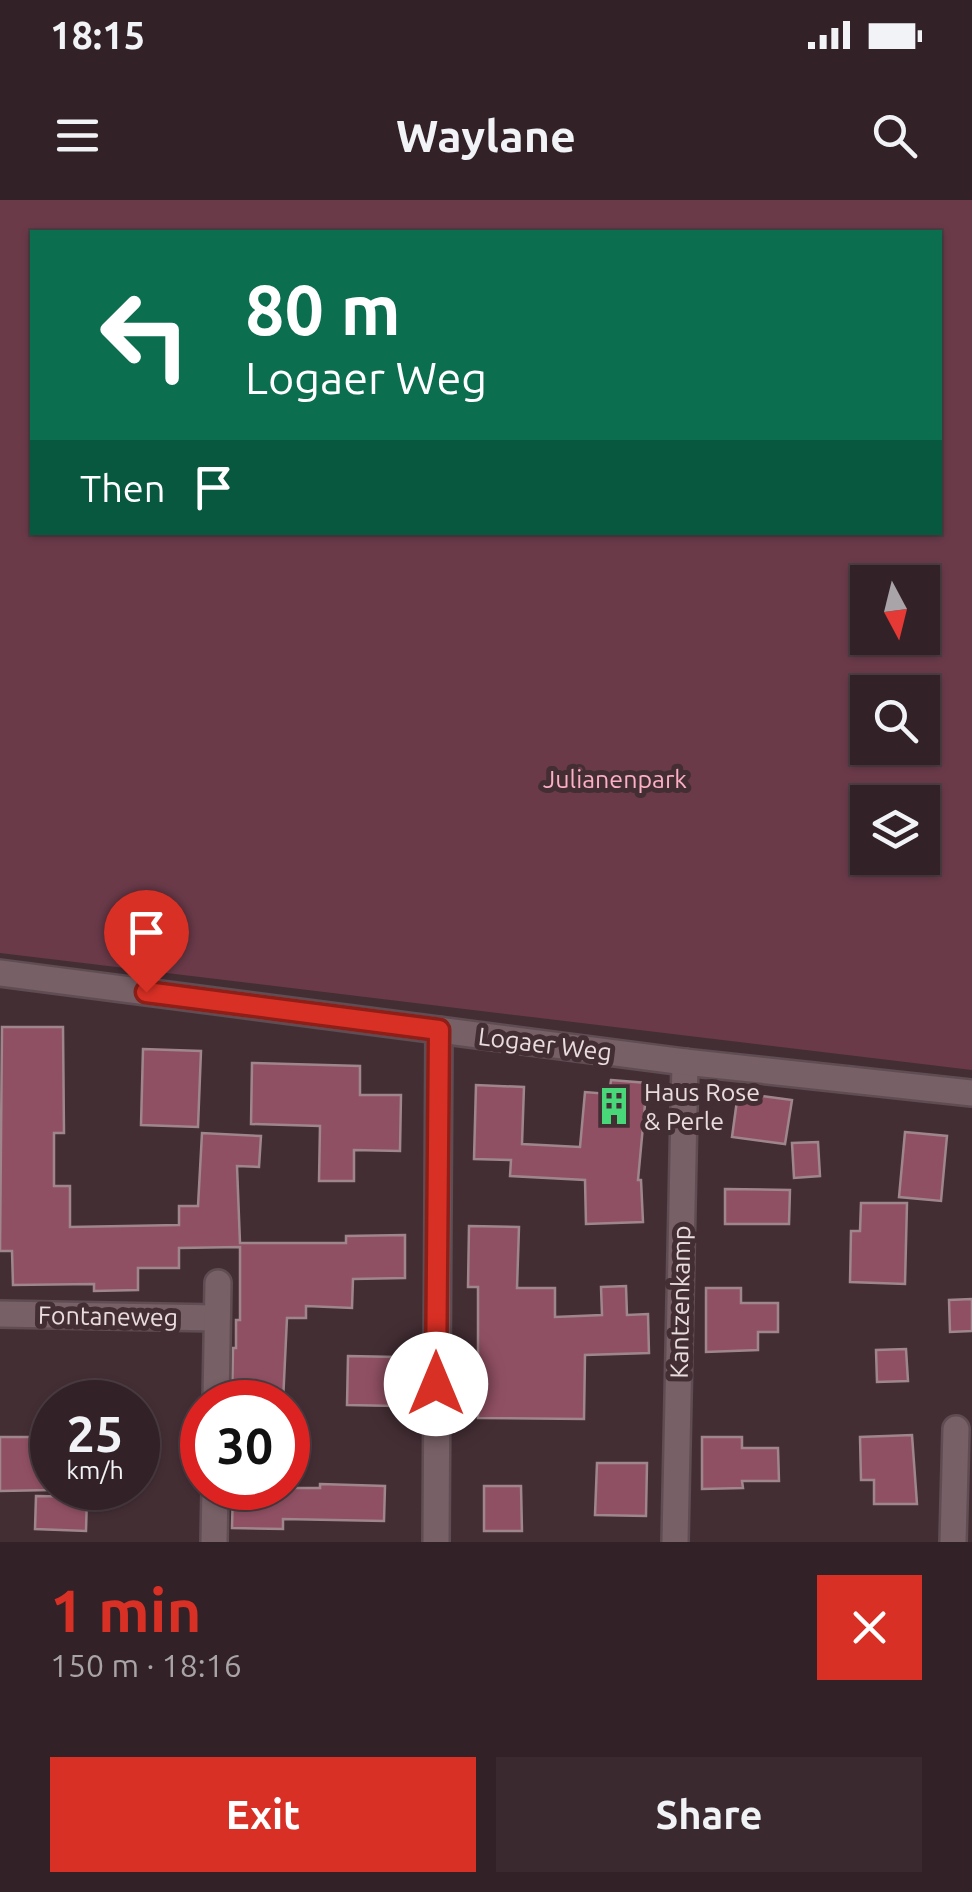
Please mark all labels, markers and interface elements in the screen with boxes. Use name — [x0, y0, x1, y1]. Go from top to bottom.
text: 18:15 — [50, 14, 145, 56]
icon: menu — [50, 108, 105, 163]
icon: search — [867, 108, 922, 163]
text: Waylane — [396, 110, 576, 161]
icon: left — [80, 270, 210, 400]
text: 80 m — [245, 270, 401, 348]
text: Logaer Weg — [245, 352, 487, 403]
icon: arrive — [186, 460, 241, 515]
text: Then — [80, 467, 166, 509]
north arrow — [850, 565, 940, 655]
map controls — [850, 565, 940, 875]
button: search — [850, 675, 940, 765]
park label: Julianenpark — [543, 765, 687, 793]
button: layers — [850, 785, 940, 875]
pin — [104, 890, 189, 993]
icon: arrive — [119, 905, 174, 960]
street label: Logaer Weg — [477, 1022, 613, 1066]
place label: Haus Rose & Perle — [644, 1078, 760, 1135]
building icon: Haus Rose & Perle — [593, 1085, 635, 1127]
street label: Kantzenkamp — [665, 1225, 695, 1379]
street label: Fontaneweg — [38, 1301, 178, 1331]
position arrow — [384, 1332, 488, 1436]
speed limit sign: 30 — [180, 1380, 310, 1510]
text: 25 — [67, 1405, 123, 1461]
text: km/h — [66, 1456, 124, 1484]
button: close — [817, 1575, 922, 1680]
text: 1 min — [50, 1576, 202, 1643]
text: 150 m · 18:16 — [50, 1647, 242, 1683]
button: Exit — [50, 1757, 476, 1872]
button: Share — [496, 1757, 922, 1872]

